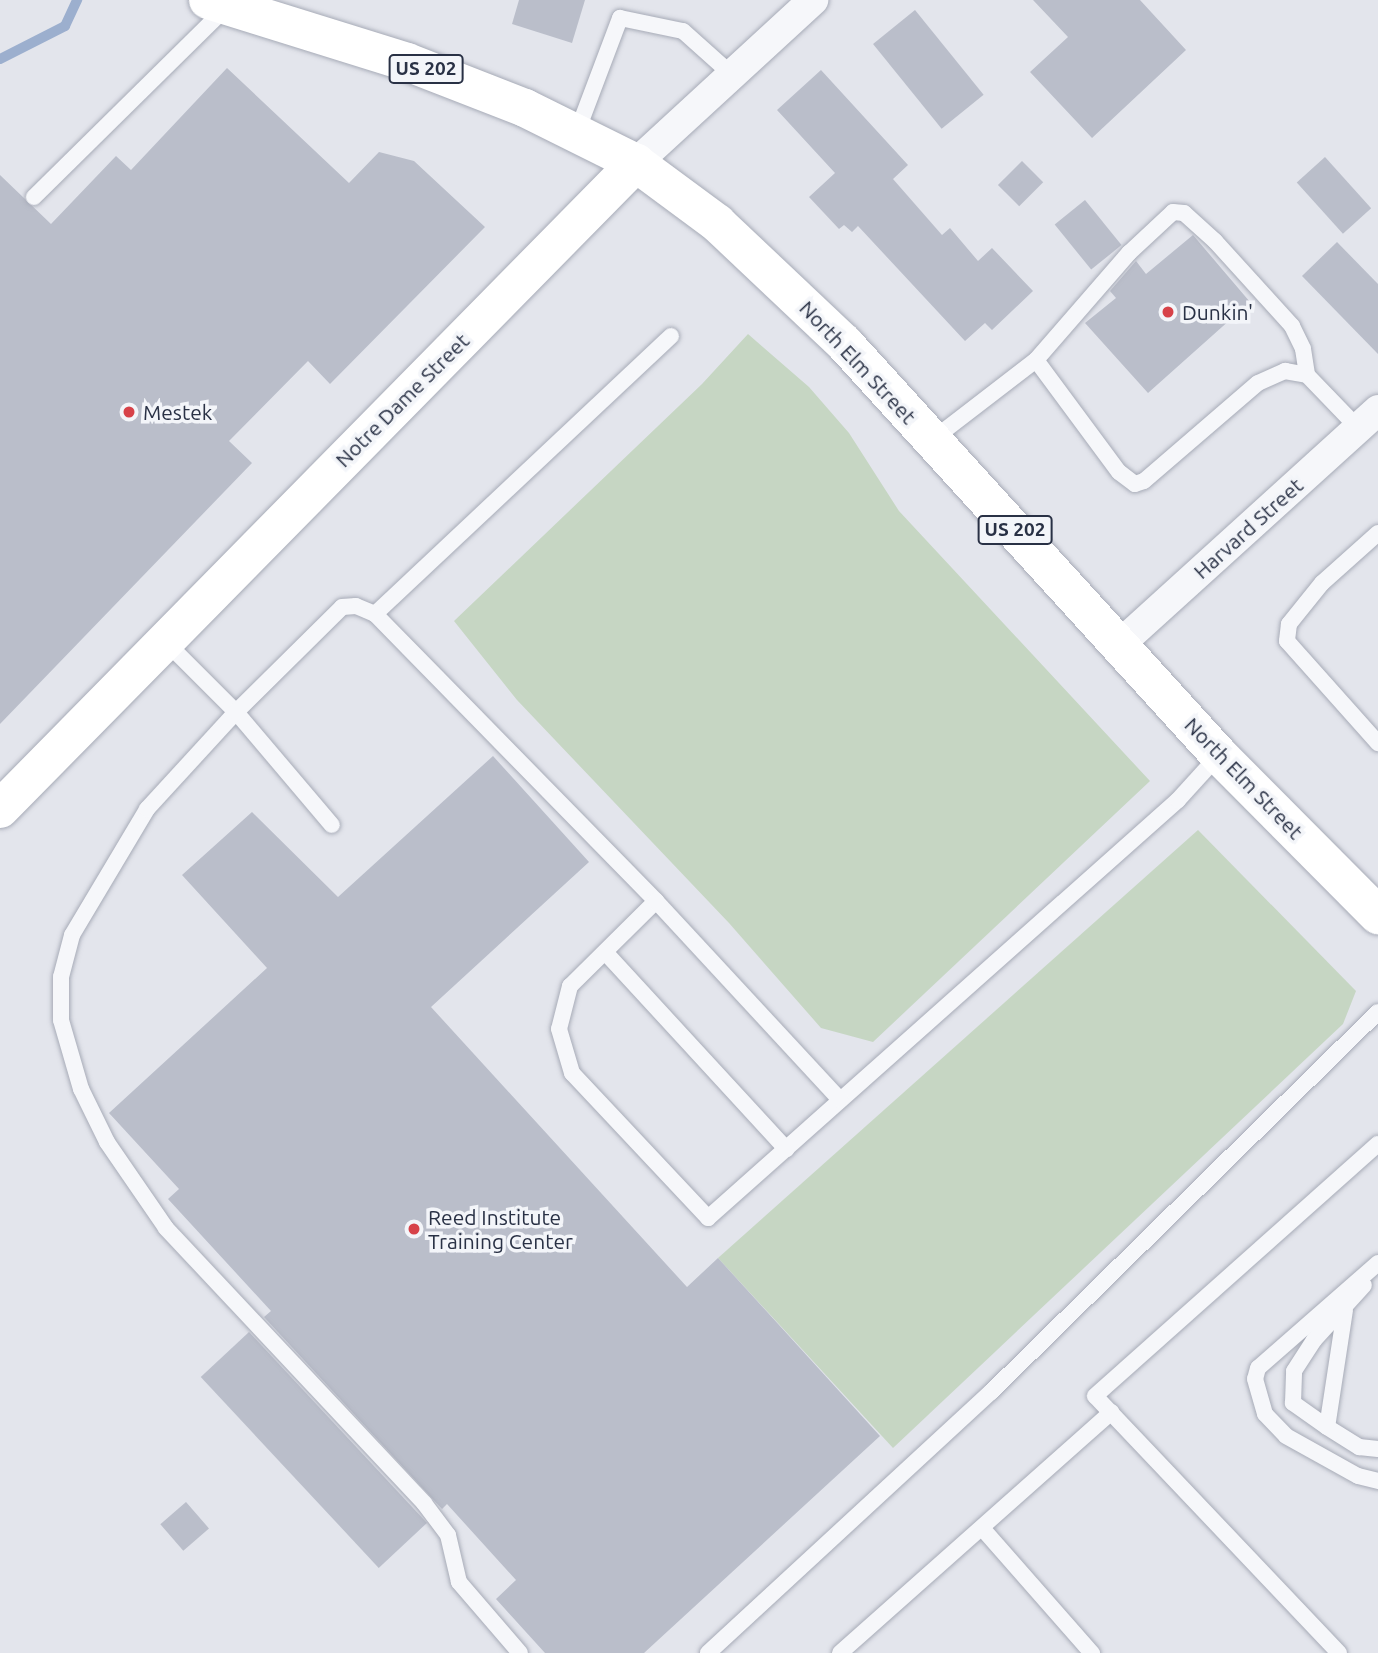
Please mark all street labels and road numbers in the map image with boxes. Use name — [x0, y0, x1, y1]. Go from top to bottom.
road number: US 202 — [388, 54, 464, 85]
street label: North Elm Street — [795, 295, 921, 429]
street label: Notre Dame Street — [330, 328, 474, 472]
street label: Harvard Street — [1188, 472, 1308, 584]
road number: US 202 — [976, 514, 1054, 545]
street label: North Elm Street — [1180, 712, 1308, 844]

